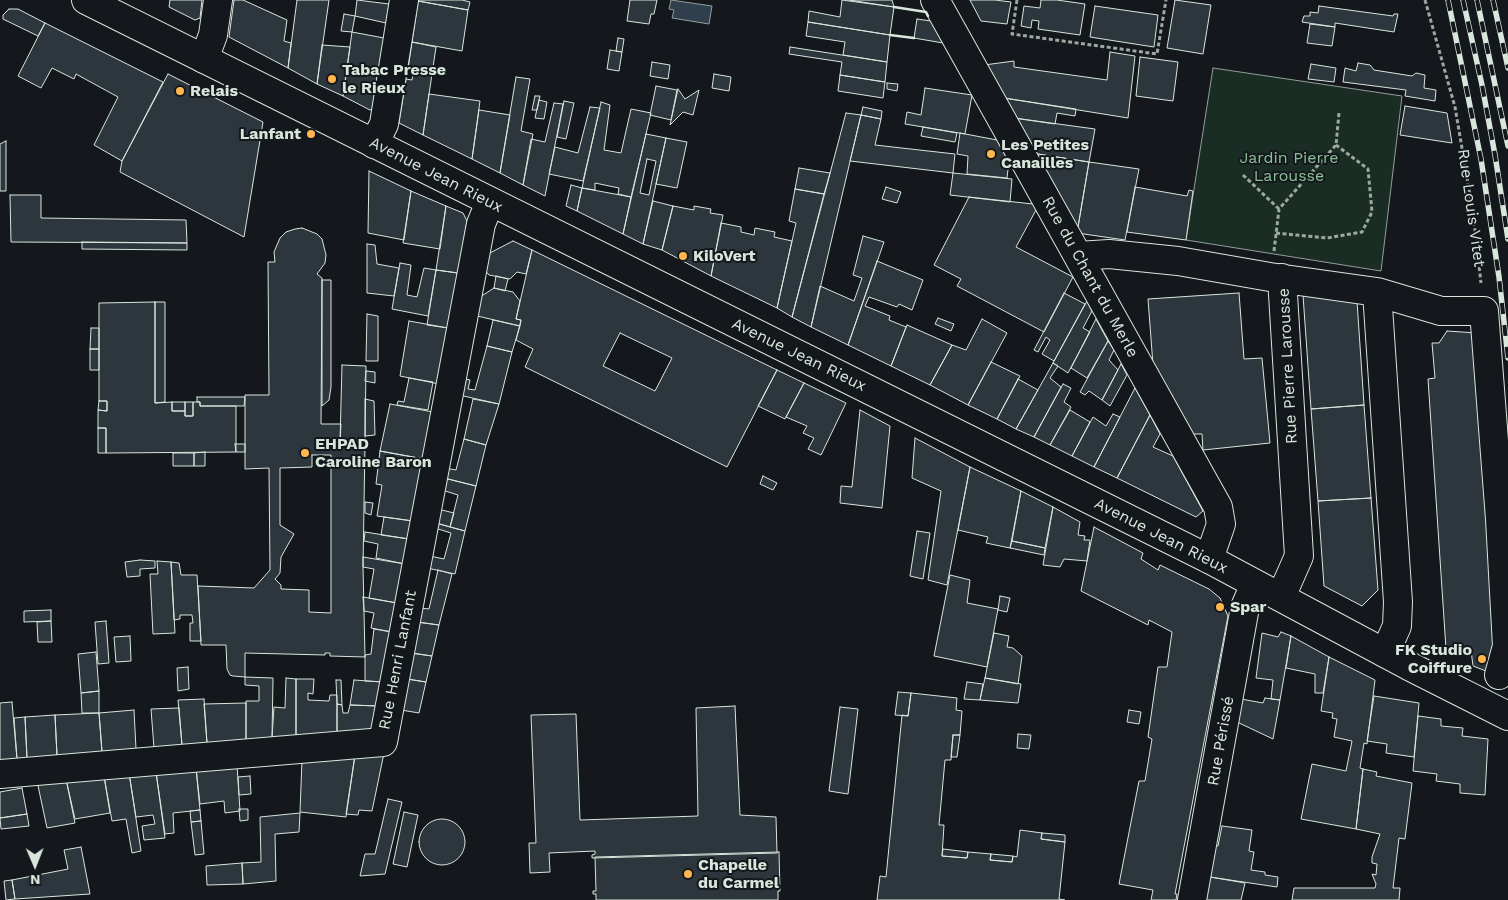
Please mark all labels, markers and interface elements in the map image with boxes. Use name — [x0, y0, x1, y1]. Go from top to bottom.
place label: Tabac Presse le Rieux — [342, 60, 446, 98]
marker: Tabac Presse le Rieux — [326, 73, 338, 85]
place label: Relais — [190, 81, 238, 101]
marker: Relais — [174, 85, 186, 97]
place label: Lanfant — [240, 124, 301, 144]
marker: Lanfant — [305, 128, 317, 140]
street label: Avenue Jean Rieux — [366, 133, 506, 217]
place label: Les Petites Canailles — [1001, 135, 1089, 173]
marker: Les Petites Canailles — [985, 148, 997, 160]
park label: Jardin Pierre Larousse — [1239, 148, 1339, 186]
street label: Rue Louis Vitet — [1453, 148, 1489, 268]
street label: Rue du Chant du Merle — [1038, 193, 1142, 361]
place label: KiloVert — [693, 246, 756, 266]
marker: KiloVert — [677, 250, 689, 262]
street label: Rue Pierre Larousse — [1274, 287, 1302, 445]
street label: Avenue Jean Rieux — [729, 314, 869, 396]
place label: EHPAD Caroline Baron — [315, 434, 432, 472]
marker: EHPAD Caroline Baron — [299, 447, 311, 459]
street label: Avenue Jean Rieux — [1091, 494, 1231, 578]
street label: Rue Henri Lanfant — [375, 589, 421, 731]
place label: Spar — [1230, 597, 1266, 617]
marker: Spar — [1214, 601, 1226, 613]
place label: FK Studio Coiffure — [1395, 640, 1472, 678]
marker: FK Studio Coiffure — [1476, 653, 1488, 665]
street label: Rue Périssé — [1204, 695, 1238, 787]
north arrow — [10, 840, 60, 890]
place label: Chapelle du Carmel — [698, 855, 779, 893]
marker: Chapelle du Carmel — [682, 868, 694, 880]
text: N — [30, 872, 41, 888]

